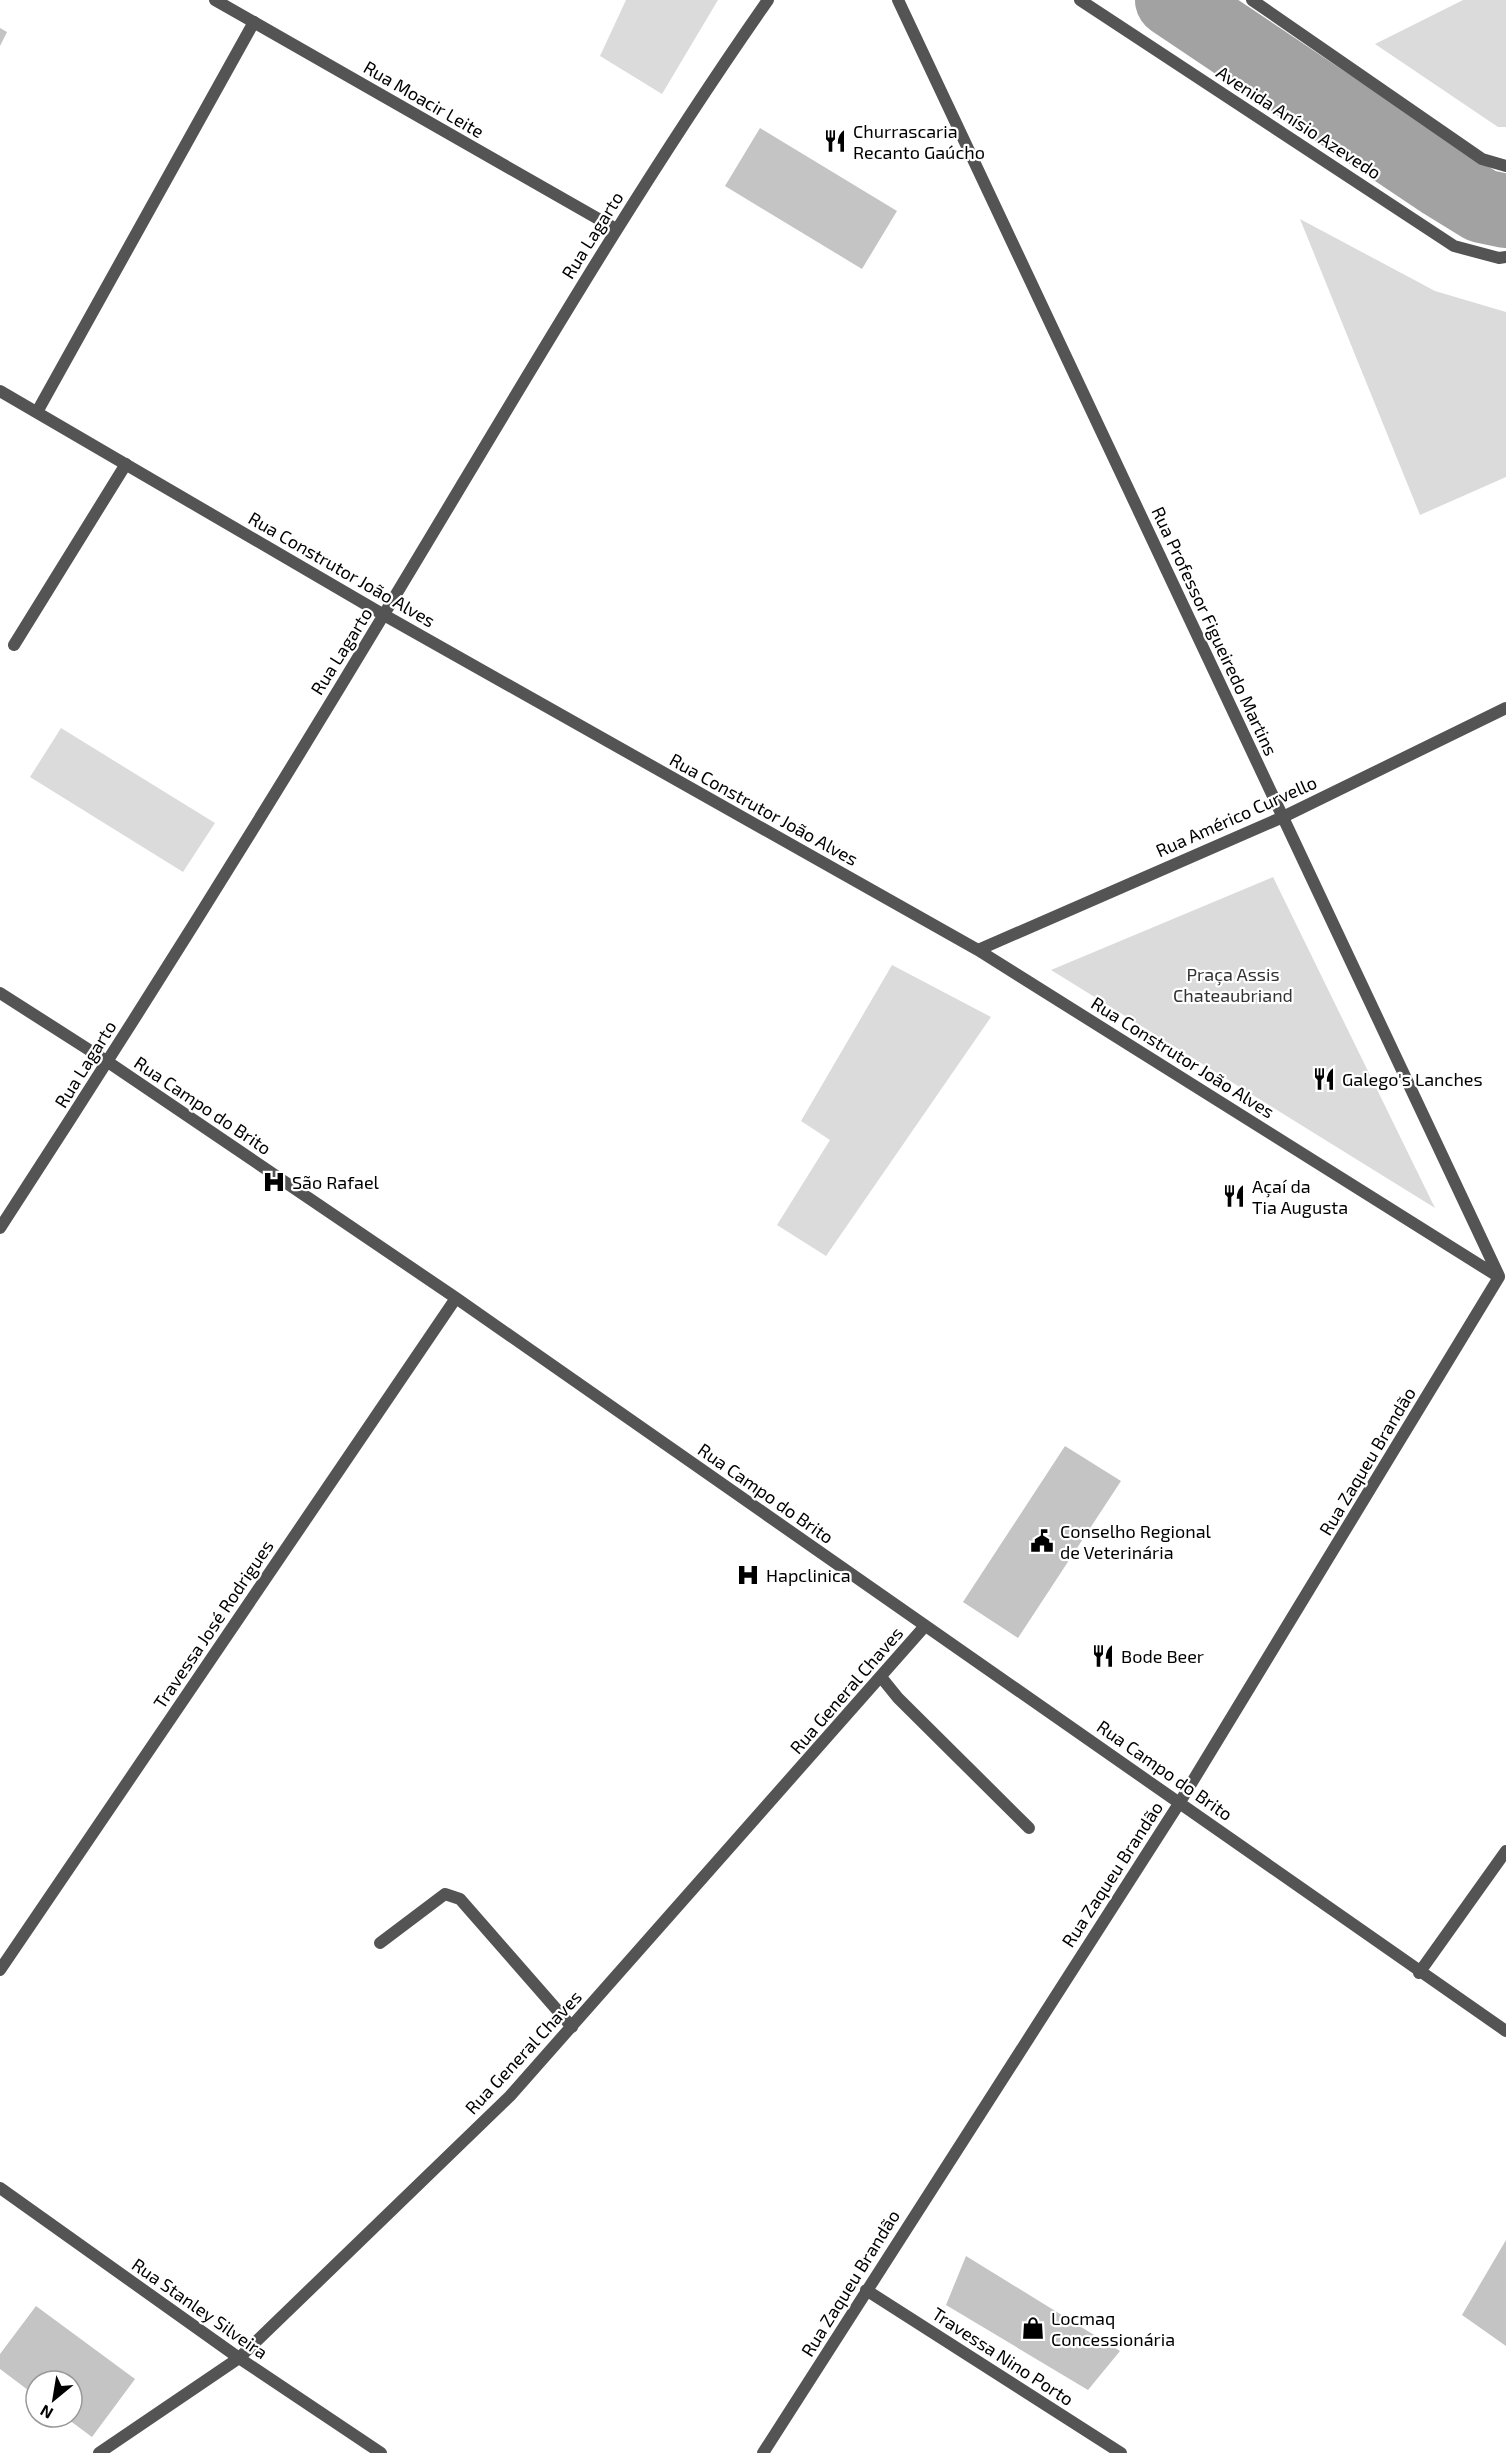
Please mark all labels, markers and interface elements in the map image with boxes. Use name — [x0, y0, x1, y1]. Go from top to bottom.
street label: Rua Moacir Leite — [360, 56, 488, 142]
street label: Avenida Anísio Azevedo — [1213, 61, 1385, 183]
place label: Churrascaria Recanto Gaúcho — [853, 120, 985, 163]
restaurant icon: Churrascaria Recanto Gaúcho — [822, 128, 848, 154]
street label: Rua Lagarto — [557, 187, 627, 283]
street label: Rua Professor Figueiredo Martins — [1147, 503, 1283, 759]
street label: Rua Construtor João Alves — [245, 507, 439, 631]
street label: Rua Lagarto — [306, 603, 376, 699]
street label: Rua Construtor João Alves — [666, 748, 862, 870]
street label: Rua Américo Curvello — [1152, 771, 1320, 861]
park label: Praça Assis Chateaubriand — [1173, 963, 1293, 1006]
street label: Rua Construtor João Alves — [1087, 992, 1279, 1122]
street label: Rua Lagarto — [50, 1016, 120, 1112]
street label: Rua Campo do Brito — [130, 1051, 276, 1159]
restaurant icon: Galego's Lanches — [1311, 1066, 1337, 1092]
place label: Galego's Lanches — [1342, 1068, 1483, 1090]
hospital icon: São Rafael — [261, 1169, 287, 1195]
place label: São Rafael — [292, 1171, 380, 1193]
place label: Açaí da Tia Augusta — [1252, 1175, 1348, 1218]
restaurant icon: Açaí da Tia Augusta — [1221, 1183, 1247, 1209]
street label: Rua Zaqueu Brandão — [1314, 1383, 1420, 1539]
street label: Rua Campo do Brito — [694, 1438, 838, 1548]
place label: Conselho Regional de Veterinária — [1060, 1520, 1212, 1563]
public building icon: Conselho Regional de Veterinária — [1029, 1528, 1055, 1554]
street label: Travessa José Rodrigues — [148, 1536, 278, 1712]
hospital icon: Hapclinica — [735, 1562, 761, 1588]
place label: Hapclinica — [766, 1564, 851, 1586]
street label: Rua General Chaves — [785, 1622, 907, 1758]
restaurant icon: Bode Beer — [1090, 1643, 1116, 1669]
place label: Bode Beer — [1121, 1645, 1204, 1667]
street label: Rua Campo do Brito — [1093, 1715, 1237, 1825]
street label: Rua Zaqueu Brandão — [1057, 1797, 1167, 1951]
street label: Rua General Chaves — [460, 1986, 586, 2118]
street label: Rua Zaqueu Brandão — [796, 2206, 904, 2360]
street label: Rua Stanley Silveira — [128, 2253, 272, 2363]
street label: Travessa Nino Porto — [928, 2302, 1078, 2410]
place label: Locmaq Concessionária — [1051, 2307, 1175, 2350]
shop icon: Locmaq Concessionária — [1020, 2315, 1046, 2341]
north arrow — [24, 2369, 84, 2429]
text: N — [36, 2401, 56, 2424]

